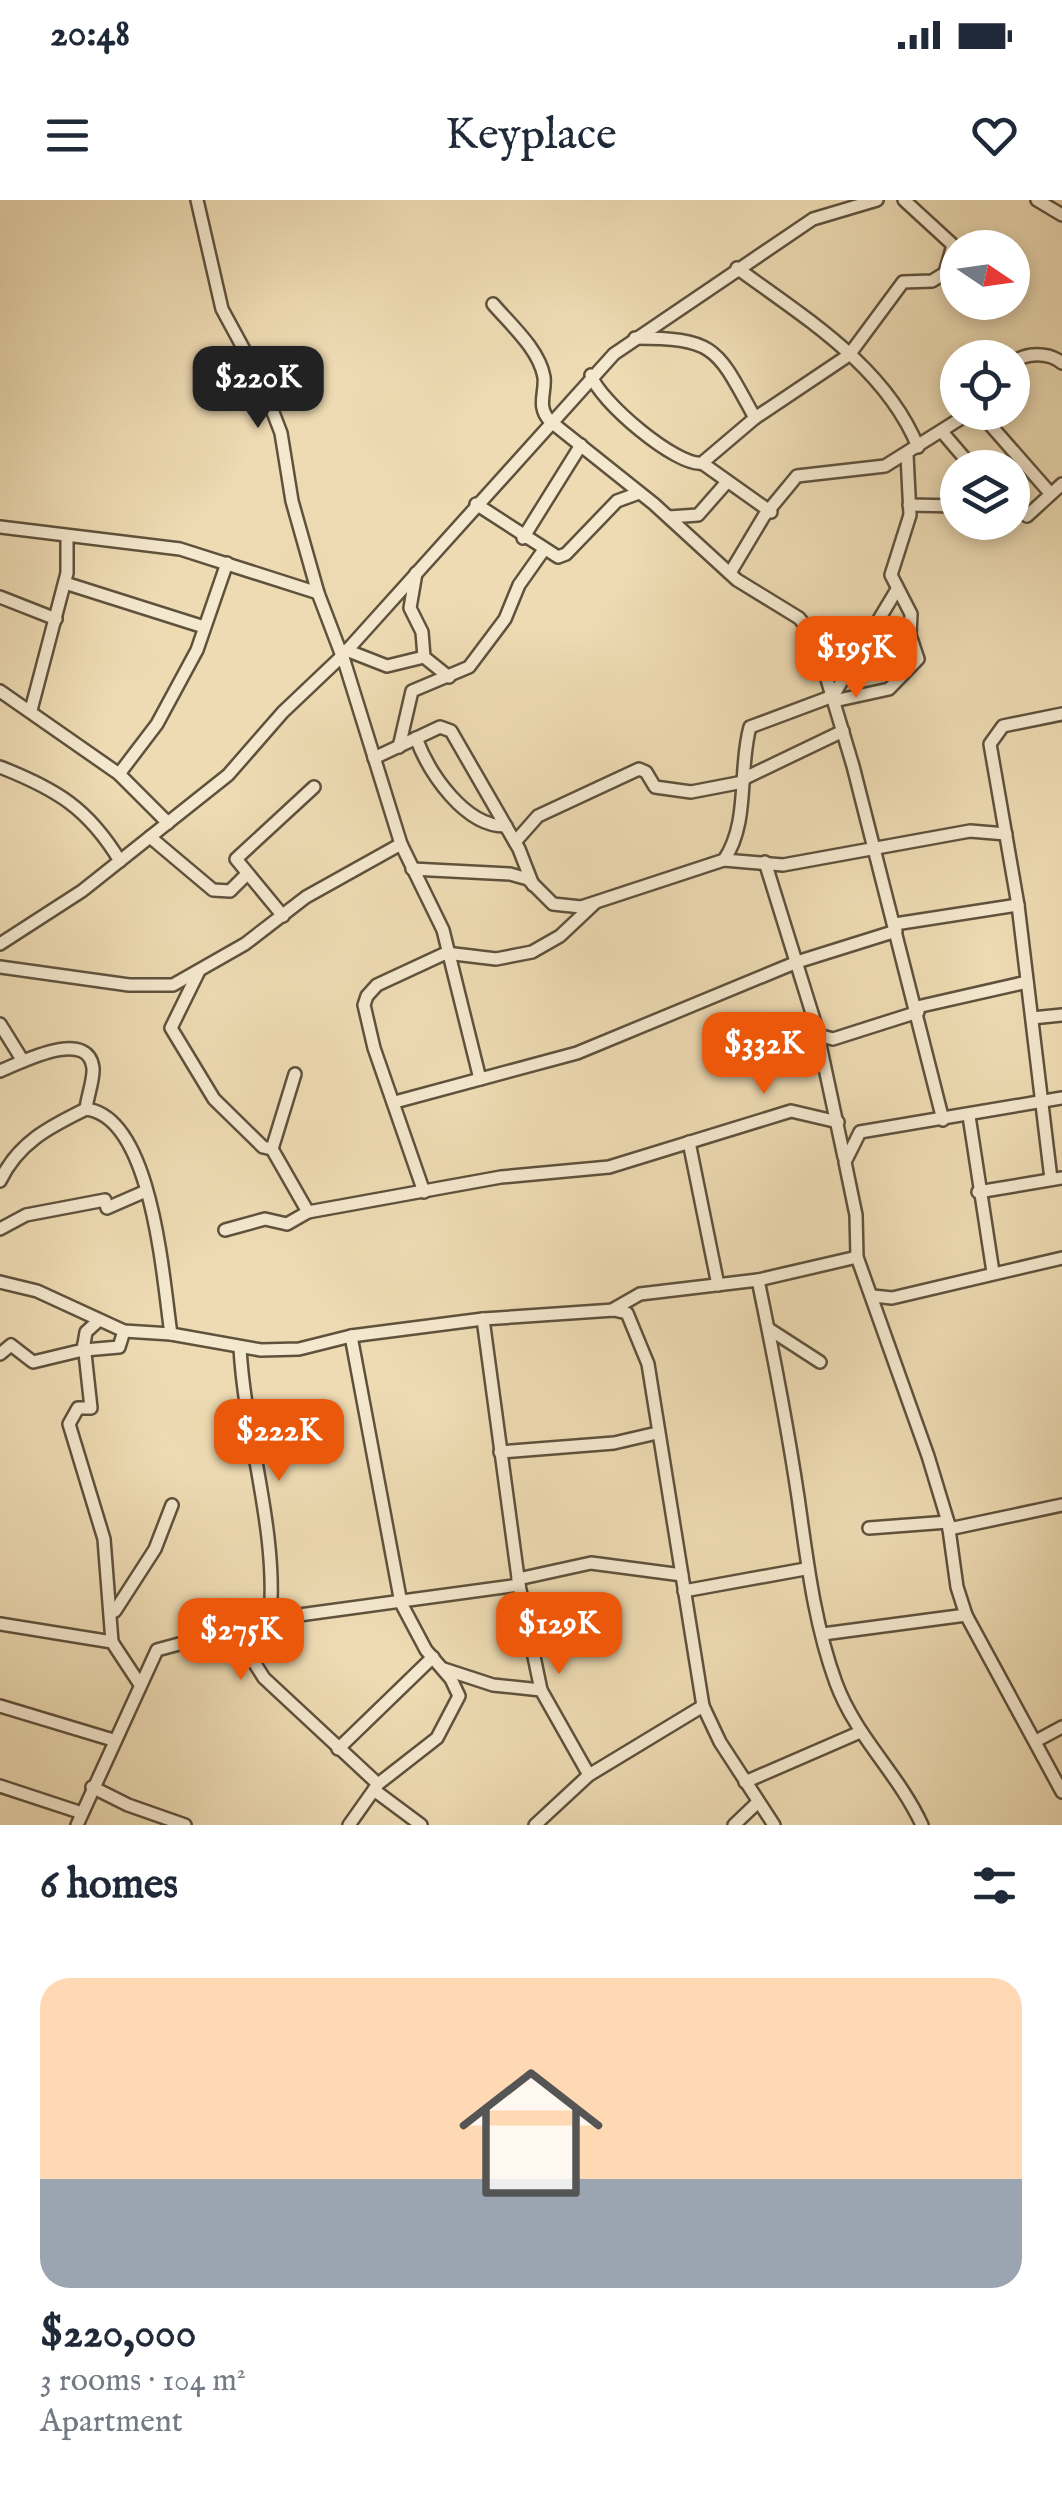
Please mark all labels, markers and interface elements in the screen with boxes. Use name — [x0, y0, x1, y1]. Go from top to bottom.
text: 20:48 — [50, 11, 130, 59]
text: Keyplace — [445, 107, 617, 164]
icon: menu — [40, 108, 95, 163]
icon: heart — [967, 108, 1022, 163]
north arrow — [940, 230, 1030, 320]
map controls — [940, 230, 1030, 540]
button: locate — [940, 340, 1030, 430]
pin: $220K — [188, 346, 328, 431]
text: $220K — [215, 358, 301, 399]
button: layers — [940, 450, 1030, 540]
pin: $195K — [786, 616, 926, 701]
text: $195K — [817, 628, 895, 669]
pin: $332K — [694, 1012, 834, 1097]
text: $332K — [724, 1024, 804, 1065]
pin: $222K — [209, 1399, 349, 1484]
text: $222K — [236, 1411, 322, 1452]
pin: $129K — [489, 1592, 629, 1677]
pin: $275K — [171, 1598, 311, 1683]
text: $129K — [518, 1604, 600, 1645]
text: $275K — [200, 1610, 282, 1651]
icon: filters — [967, 1858, 1022, 1913]
text: 6 homes — [40, 1859, 178, 1912]
icon: home — [441, 2043, 621, 2223]
text: $220,000 — [40, 2308, 196, 2361]
text: 3 rooms · 104 m² — [40, 2361, 246, 2402]
text: Apartment — [40, 2402, 183, 2443]

